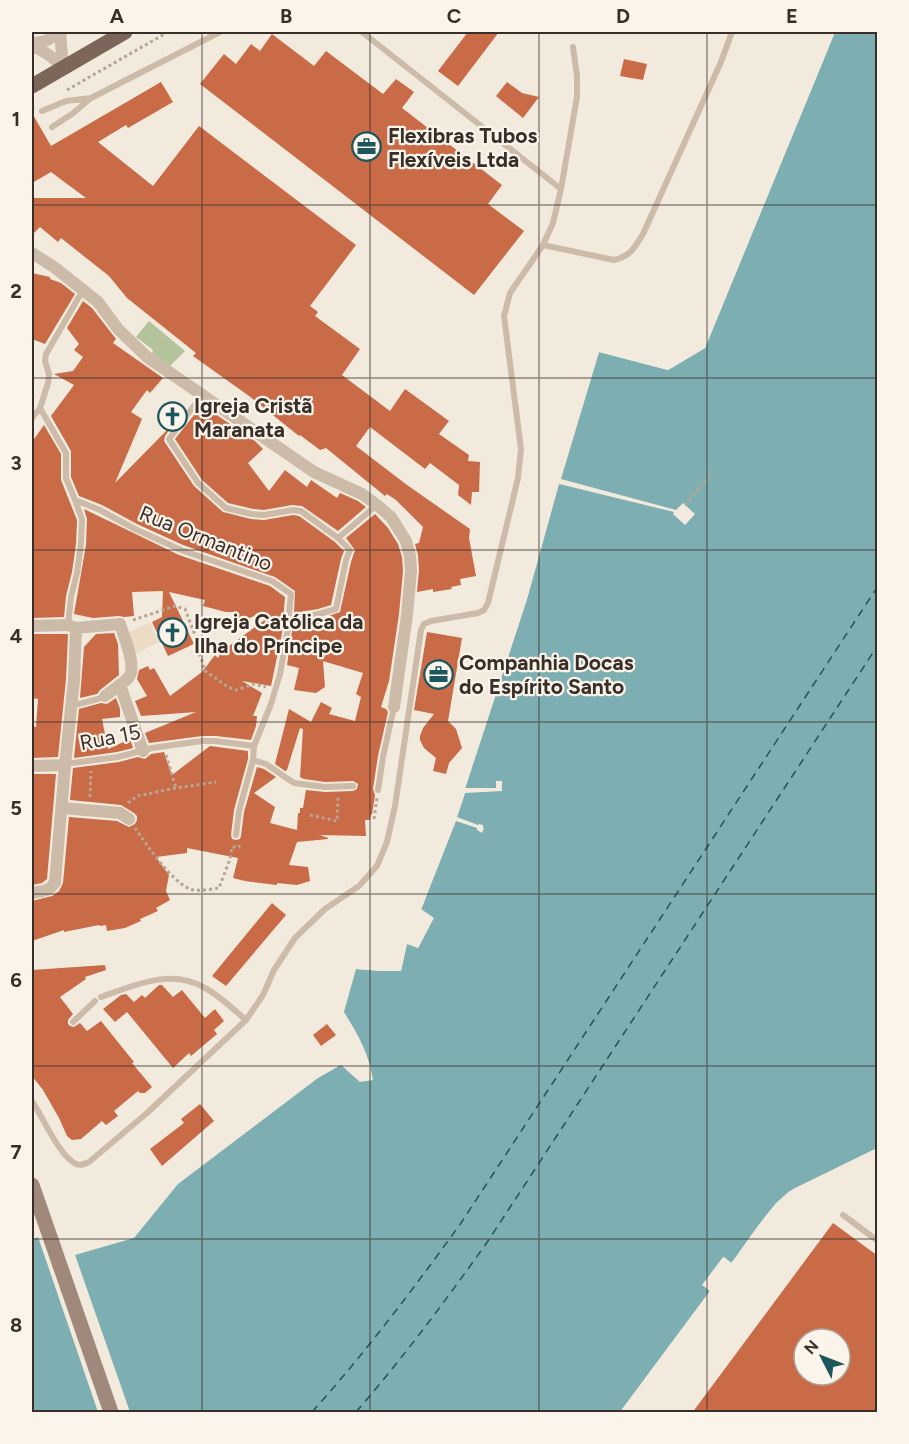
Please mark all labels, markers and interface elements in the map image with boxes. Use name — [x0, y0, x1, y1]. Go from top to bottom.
text: A — [110, 4, 125, 28]
text: B — [280, 4, 292, 28]
text: C — [447, 4, 461, 28]
text: D — [616, 4, 630, 28]
text: E — [786, 4, 798, 28]
text: 1 — [12, 107, 20, 131]
place label: Flexibras Tubos Flexíveis Ltda — [388, 123, 537, 172]
office icon: Flexibras Tubos Flexíveis Ltda — [351, 131, 383, 163]
text: 2 — [10, 279, 22, 303]
place label: Igreja Cristã Maranata — [194, 393, 312, 442]
church icon: Igreja Cristã Maranata — [157, 401, 189, 433]
text: 3 — [10, 451, 22, 475]
street label: Rua Ormantino — [136, 500, 276, 576]
place label: Igreja Católica da Ilha do Príncipe — [194, 609, 363, 658]
church icon: Igreja Católica da Ilha do Príncipe — [157, 617, 189, 649]
text: 4 — [10, 624, 23, 648]
place label: Companhia Docas do Espírito Santo — [459, 650, 634, 699]
office icon: Companhia Docas do Espírito Santo — [422, 658, 454, 690]
street label: Rua 15 — [77, 719, 143, 755]
text: 5 — [10, 796, 22, 820]
text: 6 — [10, 968, 22, 992]
text: 7 — [10, 1140, 22, 1164]
text: 8 — [10, 1313, 22, 1337]
north arrow — [792, 1327, 852, 1387]
text: N — [800, 1336, 822, 1358]

